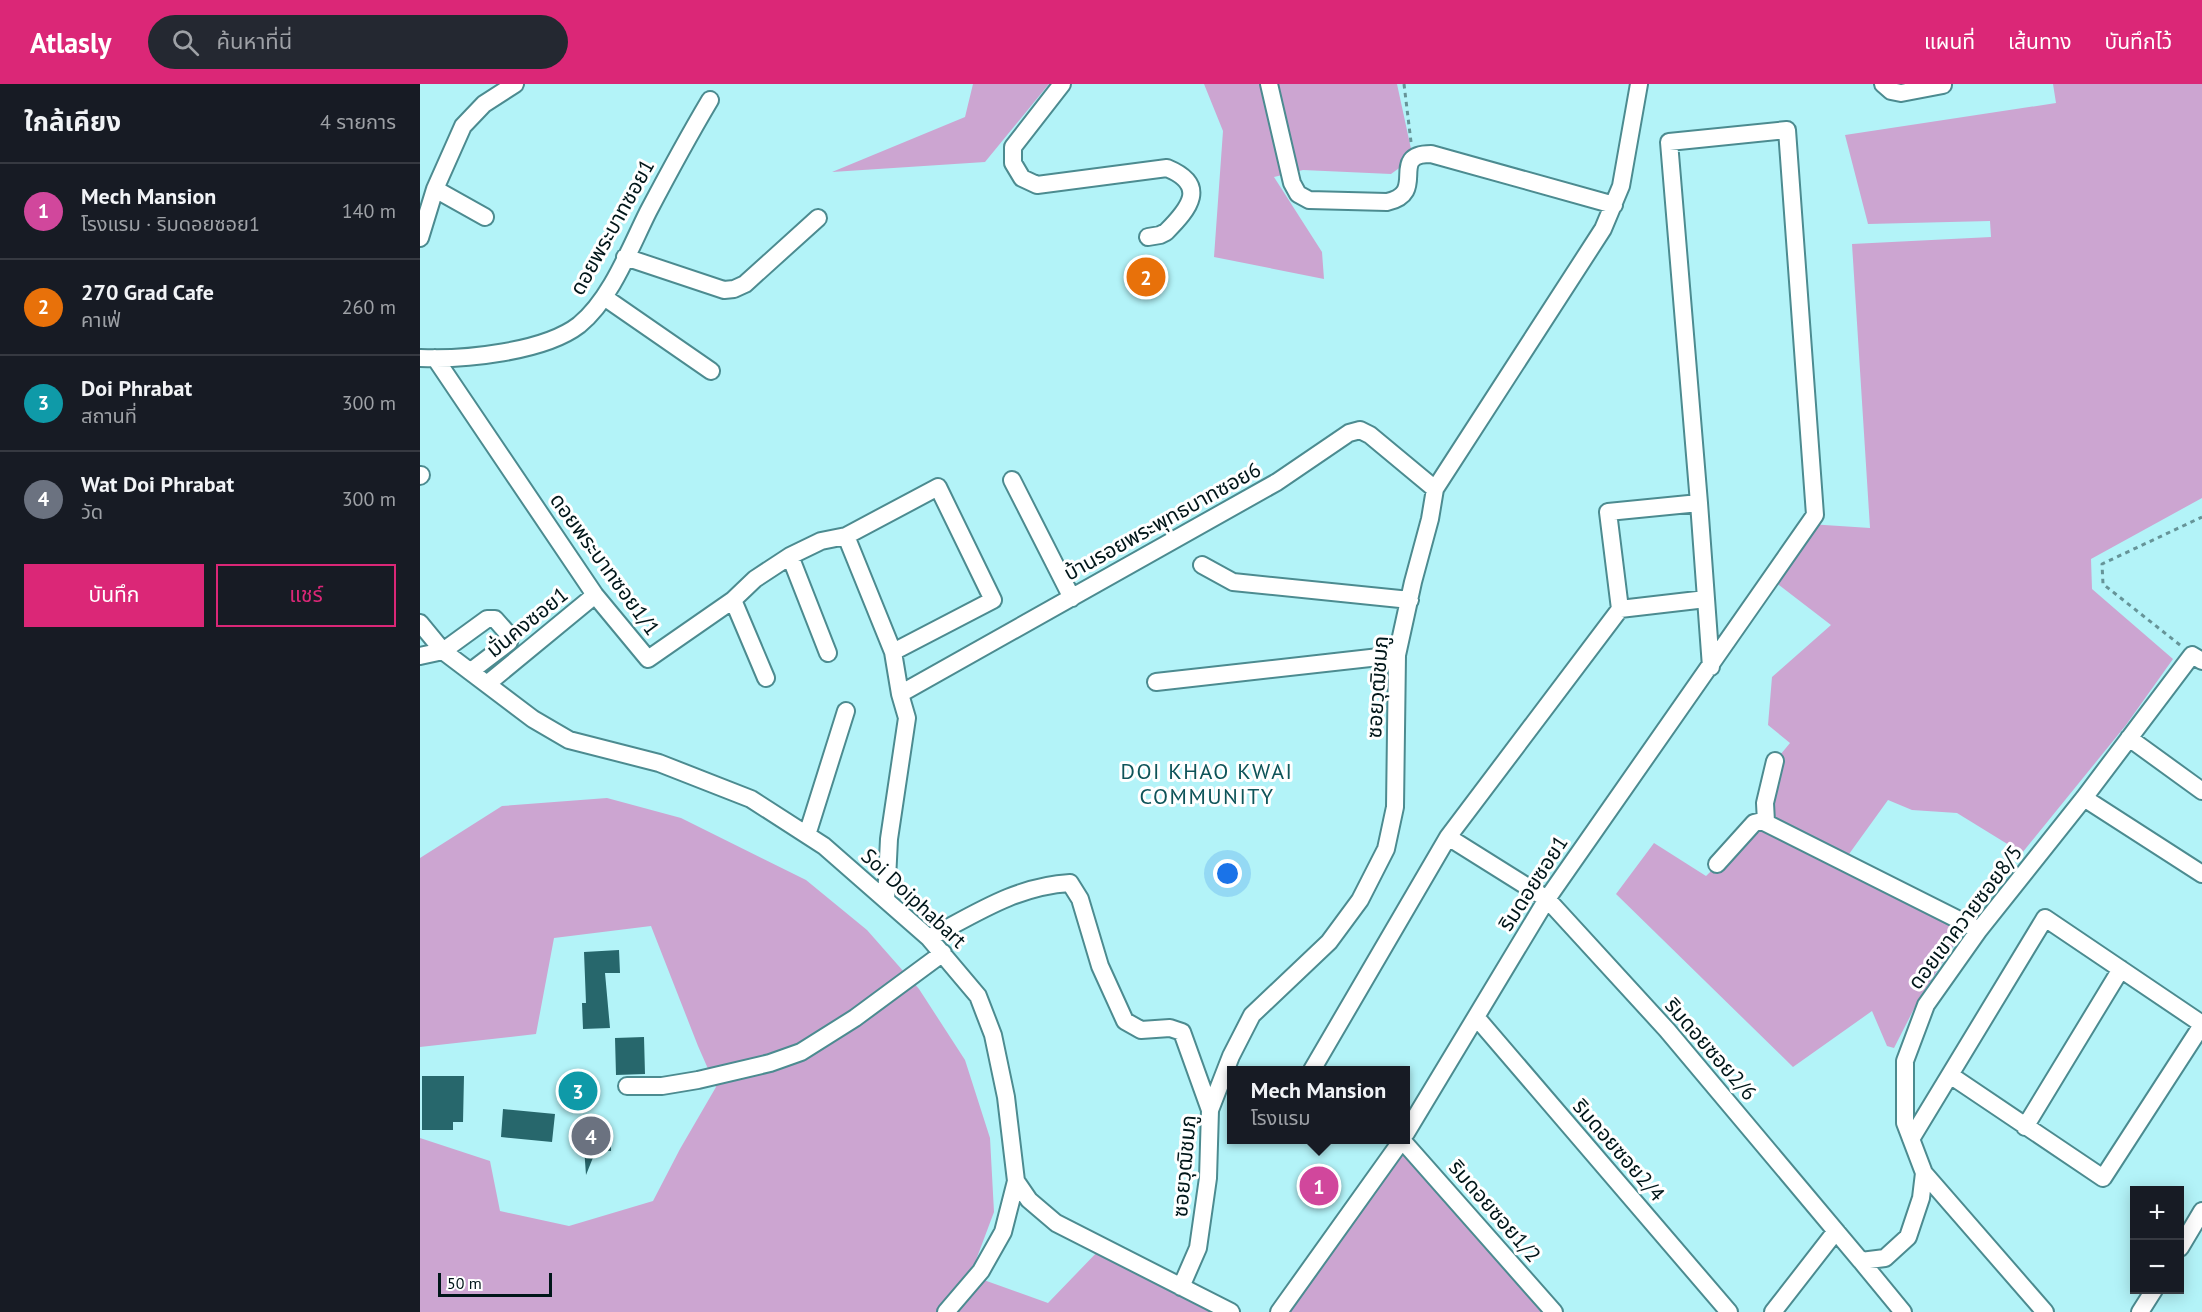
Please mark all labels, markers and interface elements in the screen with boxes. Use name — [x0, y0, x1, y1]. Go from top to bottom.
search box — [148, 15, 568, 69]
text: Atlasly — [30, 24, 112, 61]
icon: search — [169, 26, 202, 59]
text: ค้นหาที่นี่ — [217, 27, 292, 55]
text: แผนที่ — [1924, 28, 1975, 55]
text: เส้นทาง — [2008, 28, 2072, 55]
text: บันทึกไว้ — [2105, 28, 2172, 55]
text: ใกล้เคียง — [24, 105, 121, 138]
text: 4 รายการ — [320, 109, 396, 135]
street label: ดอยพระบาทซอย1 — [564, 154, 660, 300]
text: Mech Mansion — [81, 182, 216, 210]
text: 1 — [38, 198, 49, 224]
text: 140 m — [342, 198, 396, 224]
text: โรงแรม · ริมดอยซอย1 — [81, 211, 260, 237]
pin: 2 — [1126, 254, 1166, 300]
text: 270 Grad Cafe — [81, 278, 214, 306]
text: 2 — [38, 294, 49, 320]
text: 260 m — [342, 294, 396, 320]
text: คาเฟ่ — [81, 307, 121, 333]
text: Doi Phrabat — [81, 374, 192, 402]
text: 3 — [38, 390, 49, 416]
text: 300 m — [342, 390, 396, 416]
text: สถานที่ — [81, 403, 137, 429]
street label: บ้านรอยพระพุทธบาทซอย6 — [1059, 456, 1265, 586]
text: Wat Doi Phrabat — [81, 470, 234, 498]
text: 4 — [38, 486, 49, 512]
text: 300 m — [342, 486, 396, 512]
street label: ดอยพระบาทซอย1/1 — [544, 487, 666, 641]
text: วัด — [81, 499, 103, 525]
button: บันทึก — [24, 564, 204, 627]
button: แชร์ — [216, 564, 396, 627]
street label: มั่นคงซอย1 — [481, 581, 573, 663]
street label: ซอยวุฒิชมภู — [1360, 635, 1394, 739]
district label: DOI KHAO KWAI COMMUNITY — [1121, 757, 1293, 810]
street label: ริมดอยซอย1 — [1492, 830, 1574, 936]
street label: ดอยเขาควายซอย8/5 — [1902, 839, 2028, 995]
street label: Soi Doiphabart — [856, 842, 972, 954]
your location — [1213, 859, 1242, 888]
street label: ริมดอยซอย2/6 — [1659, 992, 1763, 1106]
popup — [1227, 1066, 1410, 1144]
pin: 3 — [558, 1068, 598, 1114]
text: Mech Mansion — [1251, 1076, 1386, 1104]
street label: ริมดอยซอย2/4 — [1567, 1093, 1671, 1207]
text: โรงแรม — [1251, 1105, 1311, 1131]
pin: 4 — [572, 1114, 610, 1158]
street label: ซอยวุฒิชมภู — [1166, 1114, 1202, 1218]
street label: ริมดอยซอย1/2 — [1443, 1154, 1547, 1268]
pin: 1 — [1300, 1164, 1338, 1208]
map controls — [2130, 1186, 2184, 1294]
button: + — [2130, 1186, 2184, 1240]
button: − — [2130, 1240, 2184, 1294]
scale bar — [438, 1270, 552, 1298]
text: 50 m — [447, 1273, 482, 1293]

